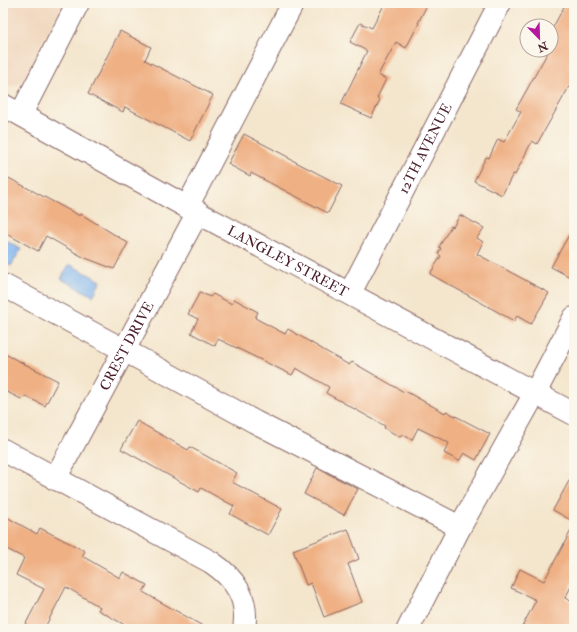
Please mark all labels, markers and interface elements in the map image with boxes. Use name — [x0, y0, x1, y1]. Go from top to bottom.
north arrow — [519, 18, 559, 58]
text: N — [535, 38, 551, 55]
street label: 12TH AVENUE — [395, 100, 455, 196]
street label: LANGLEY STREET — [224, 222, 352, 301]
street label: CREST DRIVE — [96, 298, 157, 393]

